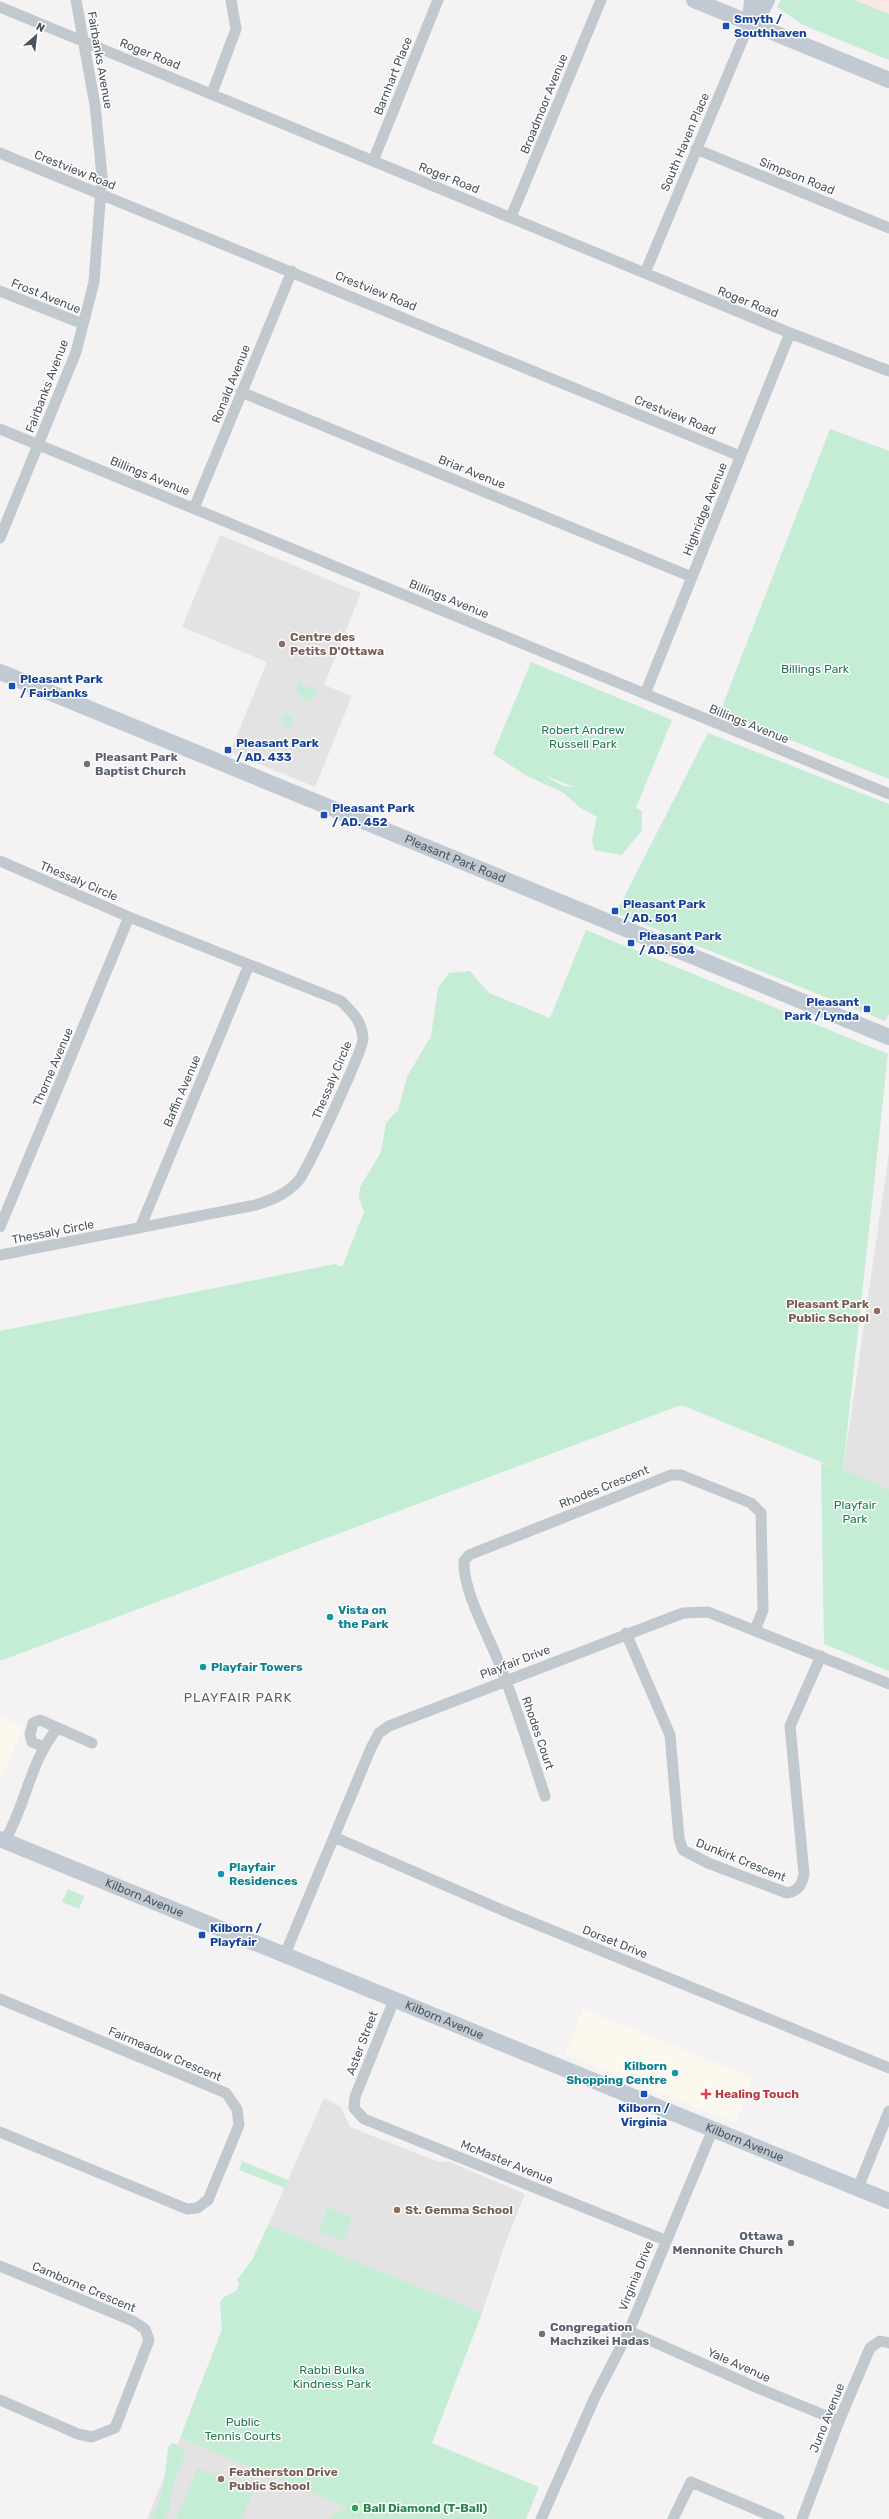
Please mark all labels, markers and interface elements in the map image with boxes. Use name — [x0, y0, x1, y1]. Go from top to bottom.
street label: Fairbanks Avenue — [85, 10, 116, 110]
place label: Smyth / Southhaven — [734, 12, 807, 40]
north arrow — [16, 16, 56, 56]
text: N — [34, 20, 47, 35]
marker: Smyth / Southhaven — [721, 21, 731, 31]
street label: Roger Road — [118, 35, 182, 73]
street label: Barnhart Place — [371, 35, 415, 117]
street label: Broadmoor Avenue — [518, 52, 571, 156]
street label: South Haven Place — [658, 90, 712, 193]
street label: Crestview Road — [32, 147, 118, 193]
street label: Simpson Road — [757, 155, 837, 197]
street label: Roger Road — [417, 159, 481, 197]
street label: Crestview Road — [333, 268, 419, 314]
street label: Frost Avenue — [9, 276, 83, 316]
street label: Roger Road — [716, 283, 780, 321]
street label: Fairbanks Avenue — [23, 337, 71, 435]
street label: Ronald Avenue — [209, 343, 253, 425]
street label: Crestview Road — [632, 392, 718, 438]
street label: Briar Avenue — [436, 452, 508, 492]
street label: Billings Avenue — [108, 454, 192, 498]
street label: Highridge Avenue — [680, 460, 730, 558]
street label: Billings Avenue — [407, 577, 491, 621]
place label: Centre des Petits D'Ottawa — [290, 630, 384, 658]
marker: Centre des Petits D'Ottawa — [277, 639, 287, 649]
park label: Billings Park — [781, 662, 850, 676]
place label: Pleasant Park / Fairbanks — [20, 672, 103, 700]
marker: Pleasant Park / Fairbanks — [7, 681, 17, 691]
street label: Billings Avenue — [707, 702, 791, 746]
park label: Robert Andrew Russell Park — [541, 723, 625, 751]
place label: Pleasant Park / AD. 433 — [236, 736, 319, 764]
marker: Pleasant Park / AD. 433 — [223, 745, 233, 755]
place label: Pleasant Park Baptist Church — [95, 750, 186, 778]
marker: Pleasant Park Baptist Church — [82, 759, 92, 769]
place label: Pleasant Park / AD. 452 — [332, 801, 415, 829]
marker: Pleasant Park / AD. 452 — [319, 810, 329, 820]
street label: Pleasant Park Road — [403, 832, 508, 886]
street label: Thessaly Circle — [38, 858, 120, 904]
place label: Pleasant Park / AD. 501 — [623, 897, 706, 925]
marker: Pleasant Park / AD. 501 — [610, 906, 620, 916]
place label: Pleasant Park / AD. 504 — [639, 929, 722, 957]
marker: Pleasant Park / AD. 504 — [626, 938, 636, 948]
place label: Pleasant Park / Lynda — [784, 995, 859, 1023]
marker: Pleasant Park / Lynda — [862, 1004, 872, 1014]
street label: Thorne Avenue — [30, 1025, 76, 1108]
street label: Thessaly Circle — [309, 1039, 355, 1121]
street label: Baffin Avenue — [161, 1053, 204, 1129]
street label: Thessaly Circle — [11, 1217, 96, 1247]
place label: Pleasant Park Public School — [786, 1297, 869, 1325]
marker: Pleasant Park Public School — [872, 1306, 882, 1316]
street label: Rhodes Crescent — [557, 1463, 651, 1511]
park label: Playfair Park — [834, 1498, 877, 1526]
place label: Vista on the Park — [338, 1603, 389, 1631]
marker: Vista on the Park — [325, 1612, 335, 1622]
street label: Playfair Drive — [478, 1642, 552, 1682]
place label: Playfair Towers — [211, 1660, 303, 1674]
marker: Playfair Towers — [198, 1662, 208, 1672]
district label: PLAYFAIR PARK — [184, 1690, 292, 1705]
street label: Rhodes Court — [519, 1695, 557, 1772]
street label: Dunkirk Crescent — [694, 1836, 788, 1885]
place label: Playfair Residences — [229, 1860, 298, 1888]
marker: Playfair Residences — [216, 1869, 226, 1879]
street label: Kilborn Avenue — [103, 1876, 186, 1920]
place label: Kilborn / Playfair — [210, 1921, 262, 1949]
street label: Dorset Drive — [580, 1923, 650, 1962]
marker: Kilborn / Playfair — [197, 1930, 207, 1940]
street label: Kilborn Avenue — [403, 1998, 486, 2042]
street label: Aster Street — [343, 2009, 381, 2077]
street label: Fairmeadow Crescent — [106, 2024, 224, 2084]
place label: Kilborn Shopping Centre — [566, 2059, 667, 2087]
marker: Kilborn Shopping Centre — [670, 2068, 680, 2078]
place label: Healing Touch — [715, 2087, 799, 2101]
marker: Healing Touch — [700, 2088, 712, 2100]
marker: Kilborn / Virginia — [639, 2089, 649, 2099]
place label: Kilborn / Virginia — [618, 2101, 671, 2129]
street label: Kilborn Avenue — [703, 2120, 786, 2165]
street label: McMaster Avenue — [459, 2137, 556, 2187]
place label: St. Gemma School — [405, 2203, 513, 2217]
marker: St. Gemma School — [392, 2205, 402, 2215]
place label: Ottawa Mennonite Church — [673, 2229, 783, 2257]
marker: Ottawa Mennonite Church — [786, 2238, 796, 2248]
street label: Virginia Drive — [616, 2239, 656, 2313]
street label: Camborne Crescent — [30, 2259, 138, 2315]
place label: Congregation Machzikei Hadas — [550, 2320, 649, 2348]
marker: Congregation Machzikei Hadas — [537, 2329, 547, 2339]
street label: Yale Avenue — [705, 2345, 773, 2385]
park label: Rabbi Bulka Kindness Park — [293, 2363, 372, 2391]
street label: Juno Avenue — [807, 2381, 847, 2455]
park label: Public Tennis Courts — [205, 2415, 281, 2443]
place label: Featherston Drive Public School — [229, 2465, 338, 2493]
marker: Featherston Drive Public School — [216, 2474, 226, 2484]
place label: Ball Diamond (T-Ball) — [363, 2501, 488, 2515]
marker: Ball Diamond (T-Ball) — [350, 2503, 360, 2513]

